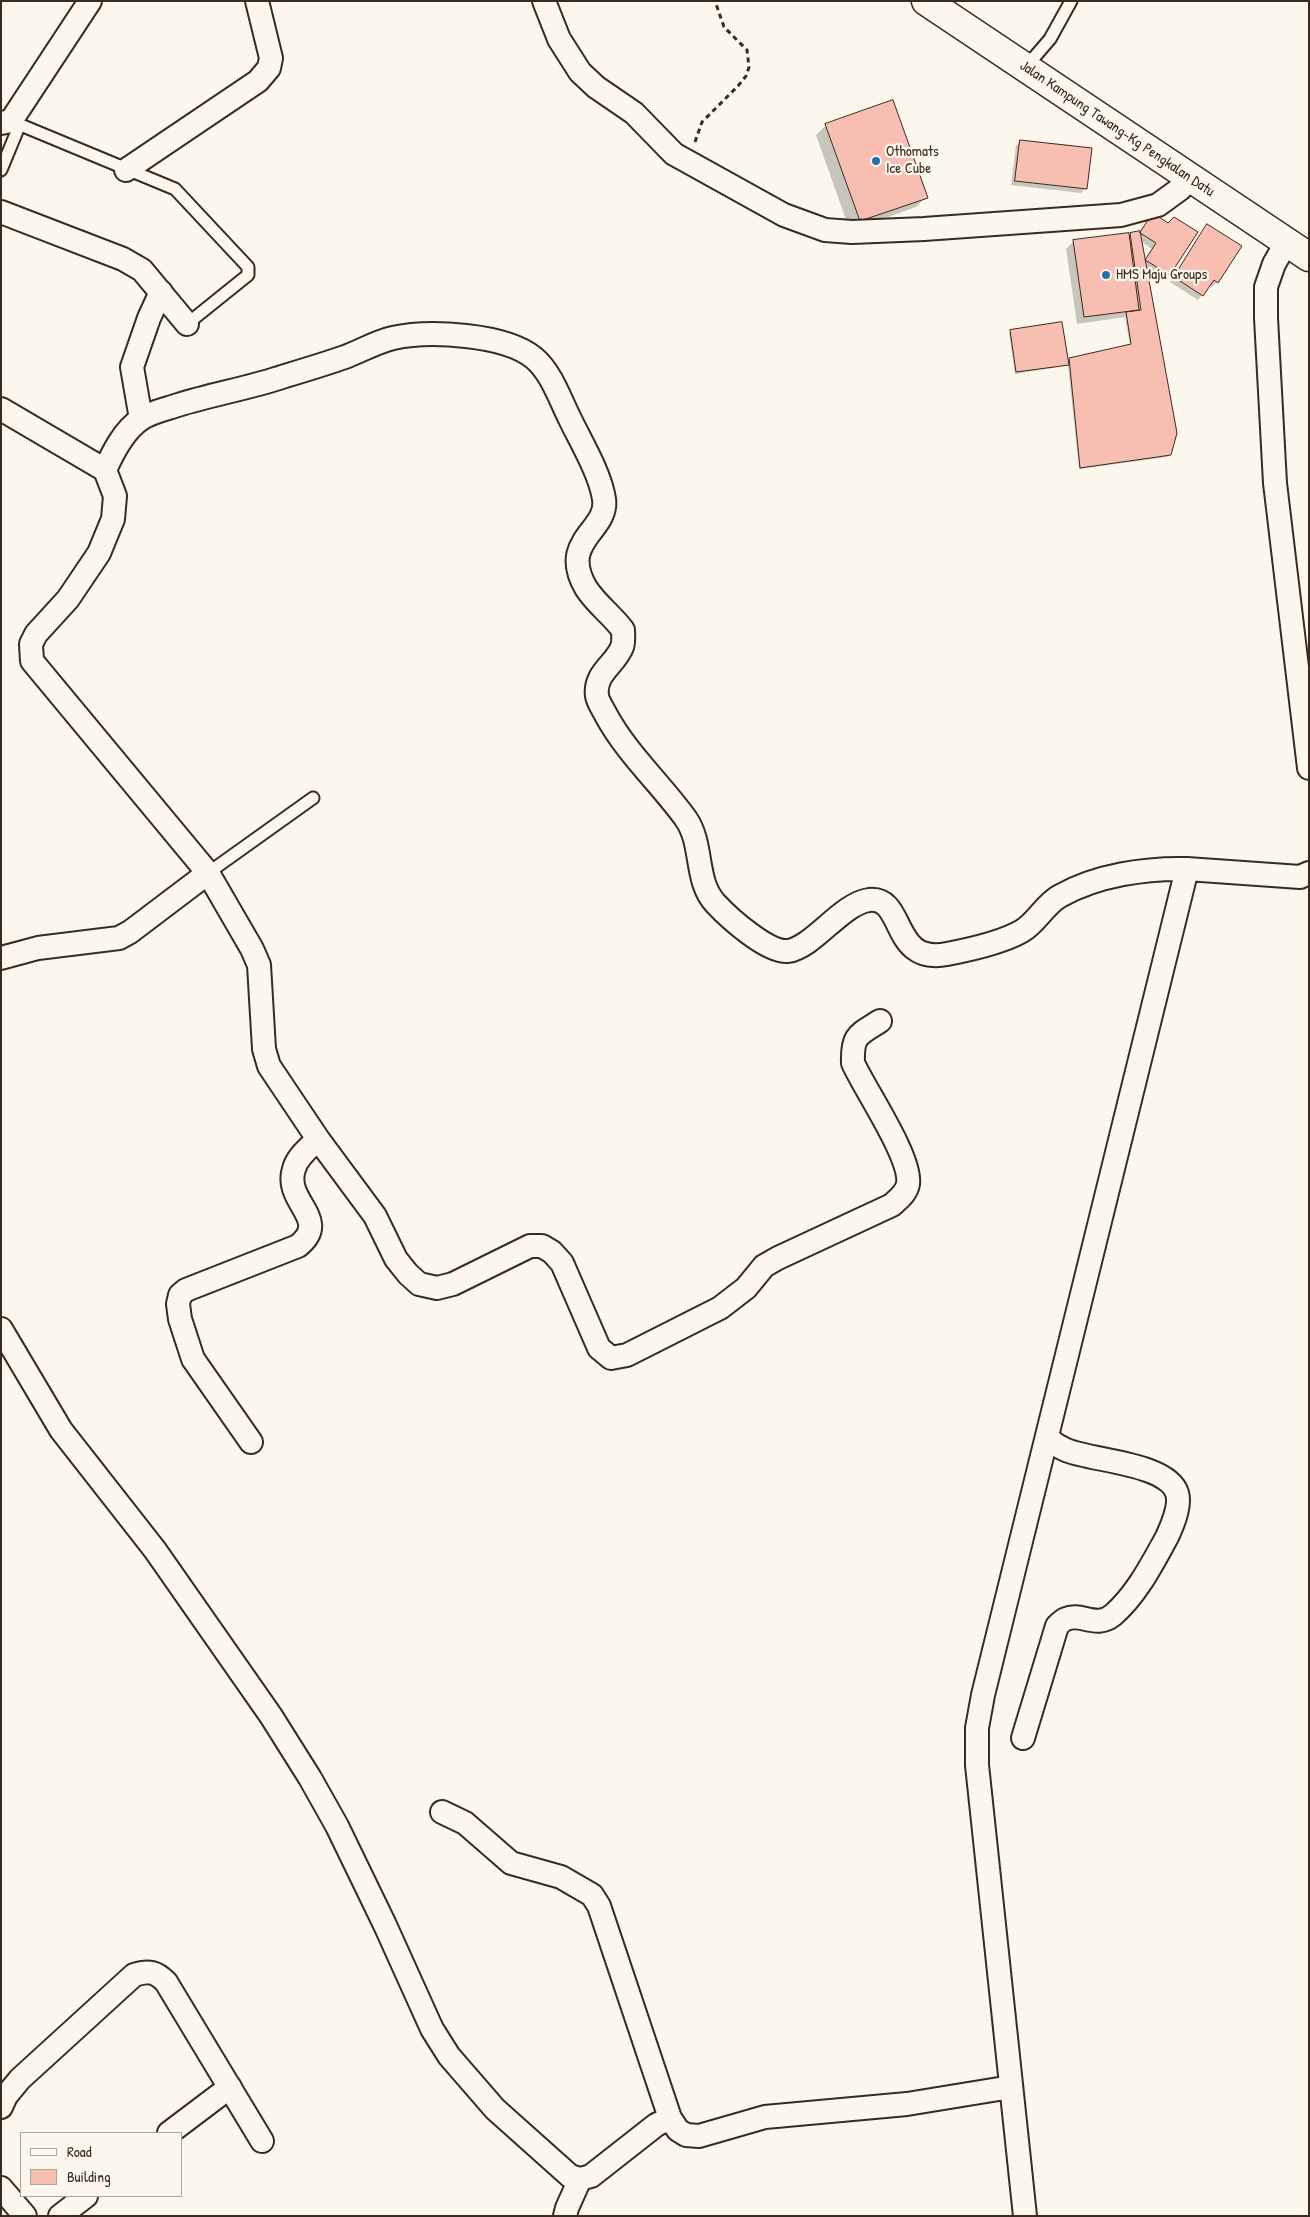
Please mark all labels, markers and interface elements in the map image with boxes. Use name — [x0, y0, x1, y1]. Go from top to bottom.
street label: Jalan Kampung Tawang-Kg Pengkalan Datu — [1016, 57, 1218, 201]
place label: Othomats Ice Cube — [886, 143, 939, 178]
marker: Othomats Ice Cube — [870, 155, 882, 167]
place label: HMS Maju Groups — [1116, 266, 1207, 284]
marker: HMS Maju Groups — [1100, 269, 1112, 281]
legend — [20, 2132, 182, 2197]
text: Road — [67, 2141, 92, 2162]
text: Building — [67, 2166, 111, 2187]

